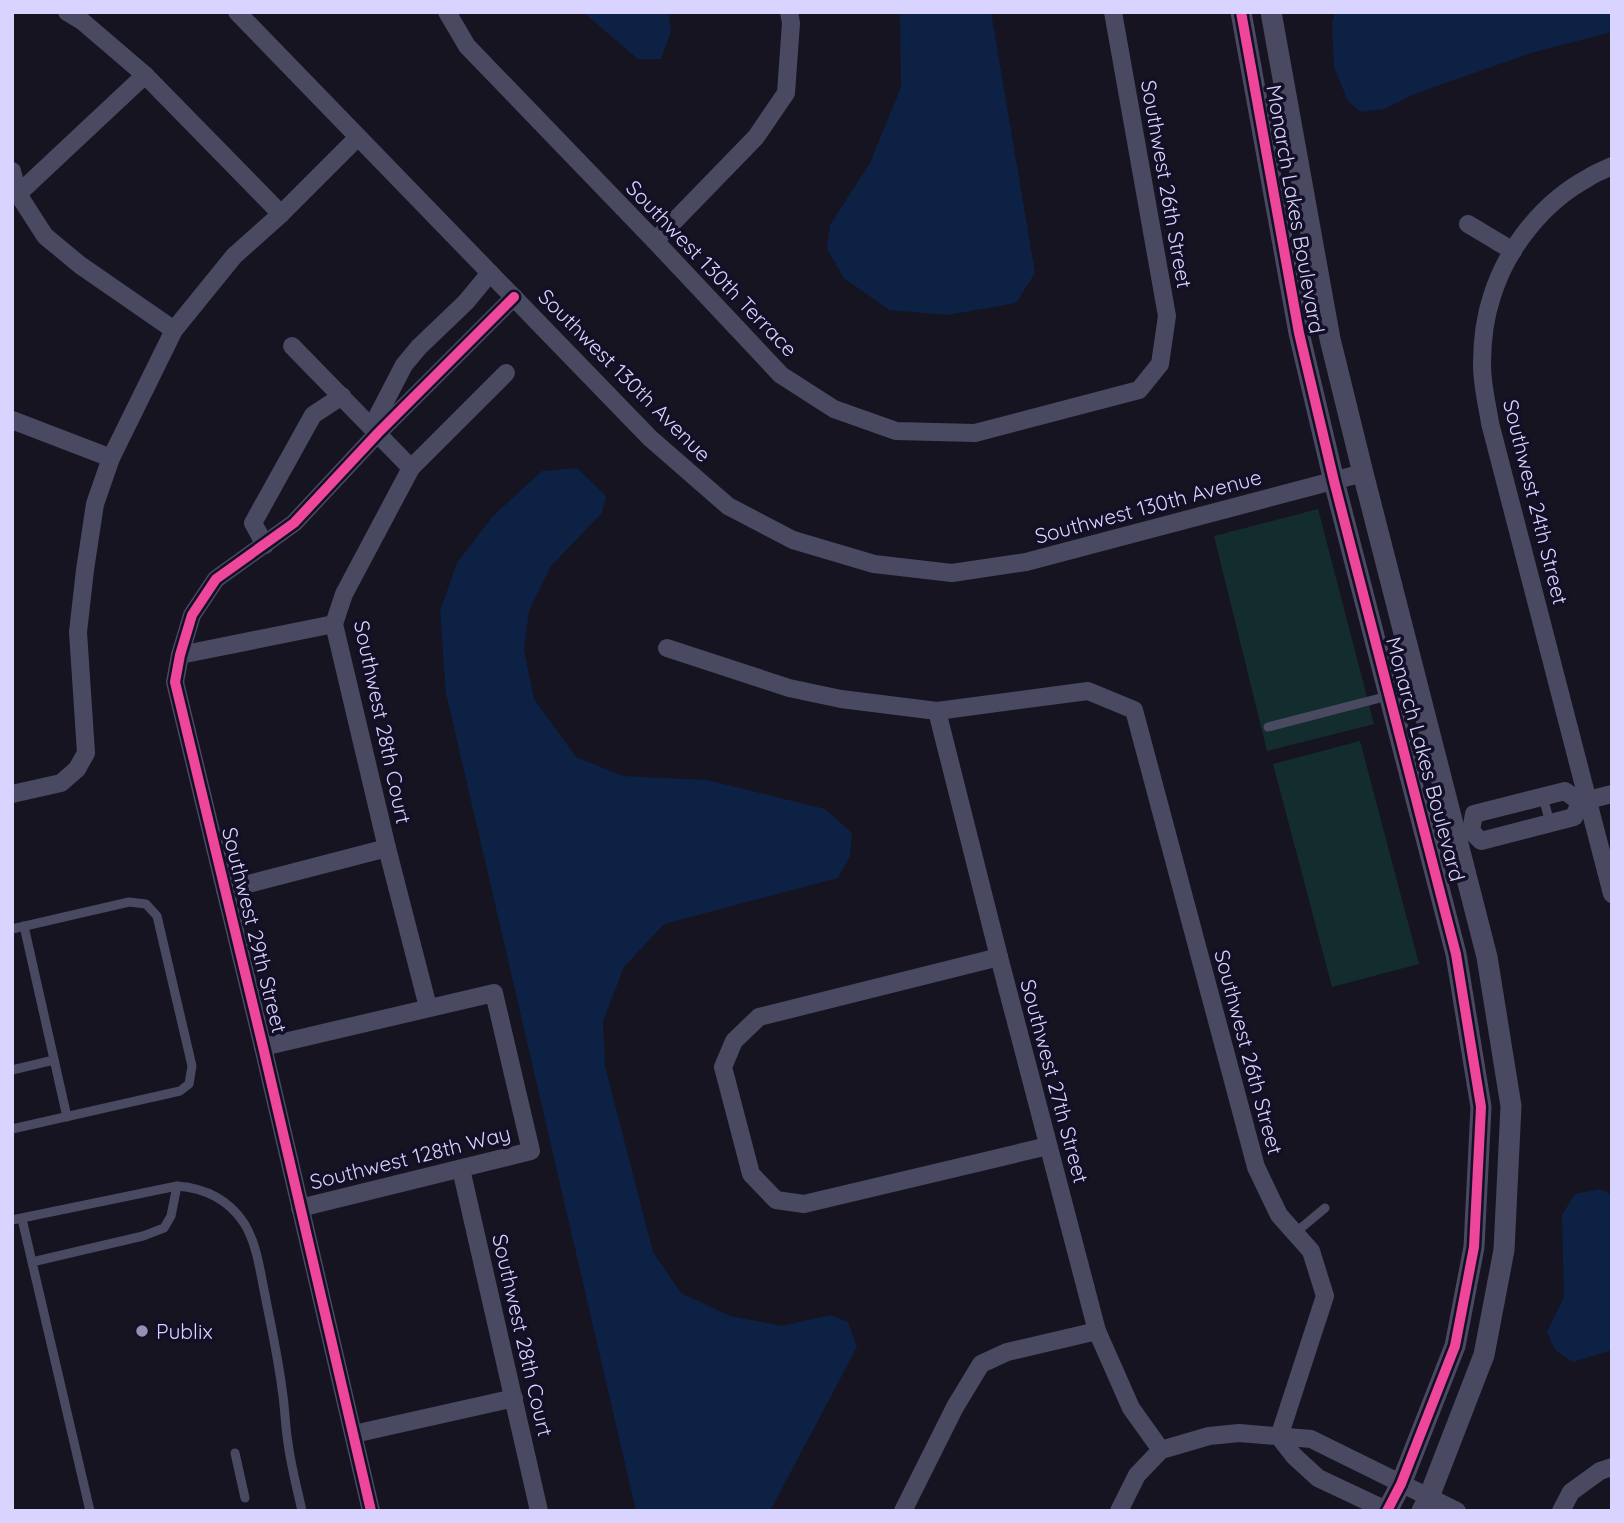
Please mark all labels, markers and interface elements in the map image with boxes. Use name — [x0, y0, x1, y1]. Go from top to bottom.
street label: Southwest 26th Street — [1136, 78, 1198, 290]
street label: Monarch Lakes Boulevard — [1261, 83, 1331, 335]
street label: Southwest 130th Terrace — [621, 174, 803, 362]
street label: Southwest 130th Avenue — [533, 283, 717, 467]
street label: Southwest 24th Street — [1498, 397, 1574, 607]
street label: Southwest 130th Avenue — [1032, 463, 1264, 549]
street label: Southwest 28th Court — [349, 618, 417, 826]
street label: Monarch Lakes Boulevard — [1381, 634, 1471, 884]
street label: Southwest 29th Street — [217, 824, 293, 1036]
street label: Southwest 26th Street — [1209, 947, 1289, 1157]
street label: Southwest 27th Street — [1015, 976, 1095, 1186]
street label: Southwest 128th Way — [307, 1119, 513, 1195]
street label: Southwest 28th Court — [487, 1231, 559, 1439]
place label: Publix — [156, 1318, 213, 1344]
marker: Publix — [134, 1323, 150, 1339]

